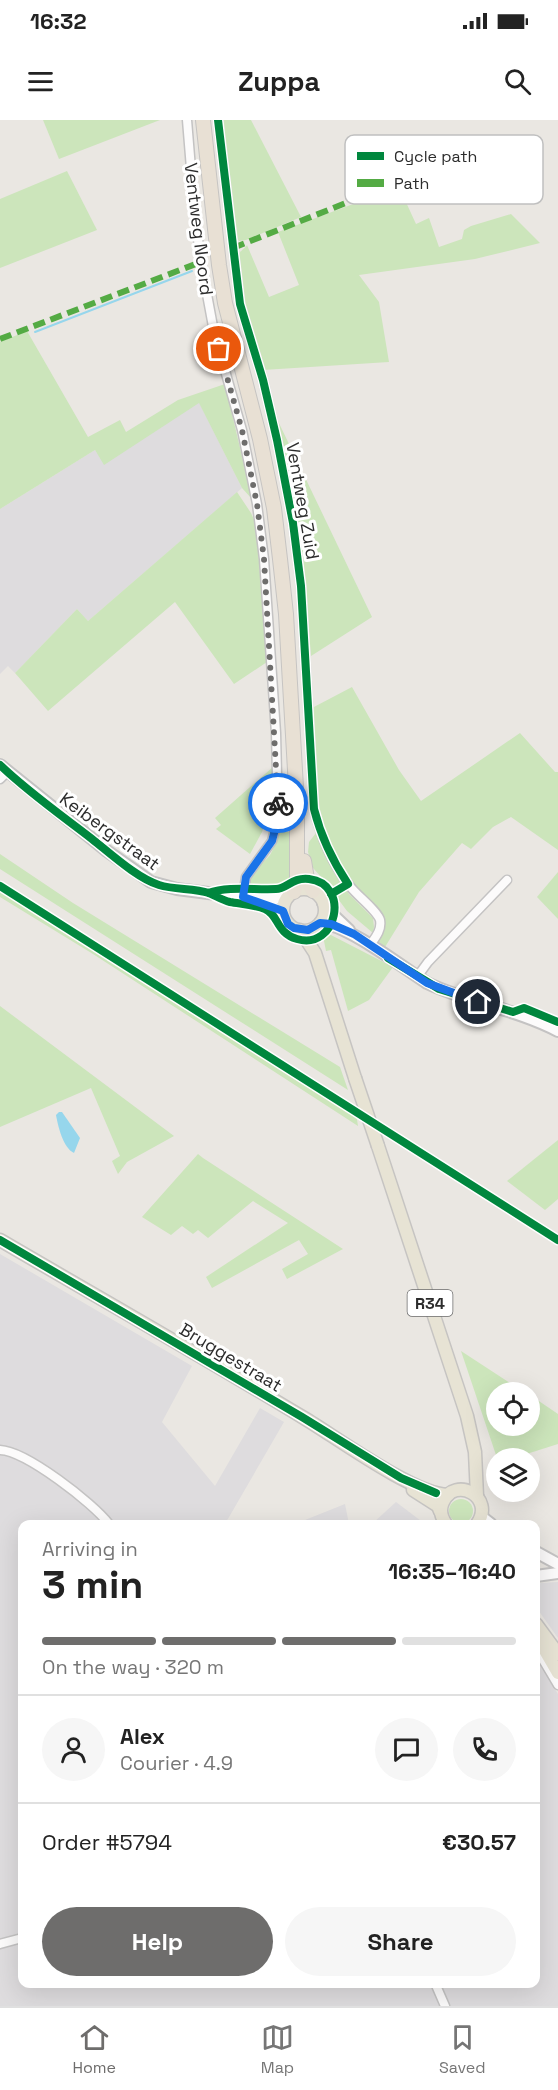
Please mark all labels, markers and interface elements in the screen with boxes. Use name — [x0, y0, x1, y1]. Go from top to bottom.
text: 16:32 — [30, 7, 87, 35]
text: Zuppa — [238, 64, 320, 99]
icon: menu — [24, 65, 57, 98]
icon: search — [501, 65, 534, 98]
legend — [345, 135, 543, 204]
text: Cycle path — [394, 146, 477, 167]
street label: Ventweg Noord — [179, 161, 219, 297]
text: Path — [394, 173, 429, 194]
pin — [193, 323, 244, 374]
icon: bag — [202, 332, 235, 365]
street label: Ventweg Zuid — [281, 441, 325, 561]
courier — [248, 773, 308, 833]
street label: Keibergstraat — [55, 787, 165, 875]
icon: bike — [262, 787, 295, 820]
pin — [452, 976, 503, 1027]
icon: home — [461, 985, 494, 1018]
road number: R34 — [408, 1290, 452, 1316]
street label: Bruggestraat — [175, 1317, 287, 1397]
map controls — [486, 1382, 540, 1502]
button: locate — [486, 1382, 540, 1436]
button: layers — [486, 1448, 540, 1502]
text: Arriving in — [42, 1536, 138, 1562]
text: 16:35–16:40 — [388, 1557, 516, 1585]
text: 3 min — [42, 1560, 143, 1609]
text: On the way · 320 m — [42, 1654, 224, 1680]
button: person — [42, 1718, 105, 1781]
button: chat — [375, 1718, 438, 1781]
button: phone — [453, 1718, 516, 1781]
text: Alex — [120, 1722, 165, 1750]
text: Courier · 4.9 — [120, 1750, 233, 1776]
text: Order #5794 — [42, 1828, 172, 1856]
text: €30.57 — [442, 1828, 516, 1856]
button: Help — [42, 1907, 273, 1976]
button: Share — [285, 1907, 516, 1976]
tab: Home — [72, 2021, 116, 2078]
tab: Map — [261, 2021, 294, 2078]
tab: Saved — [439, 2021, 486, 2078]

